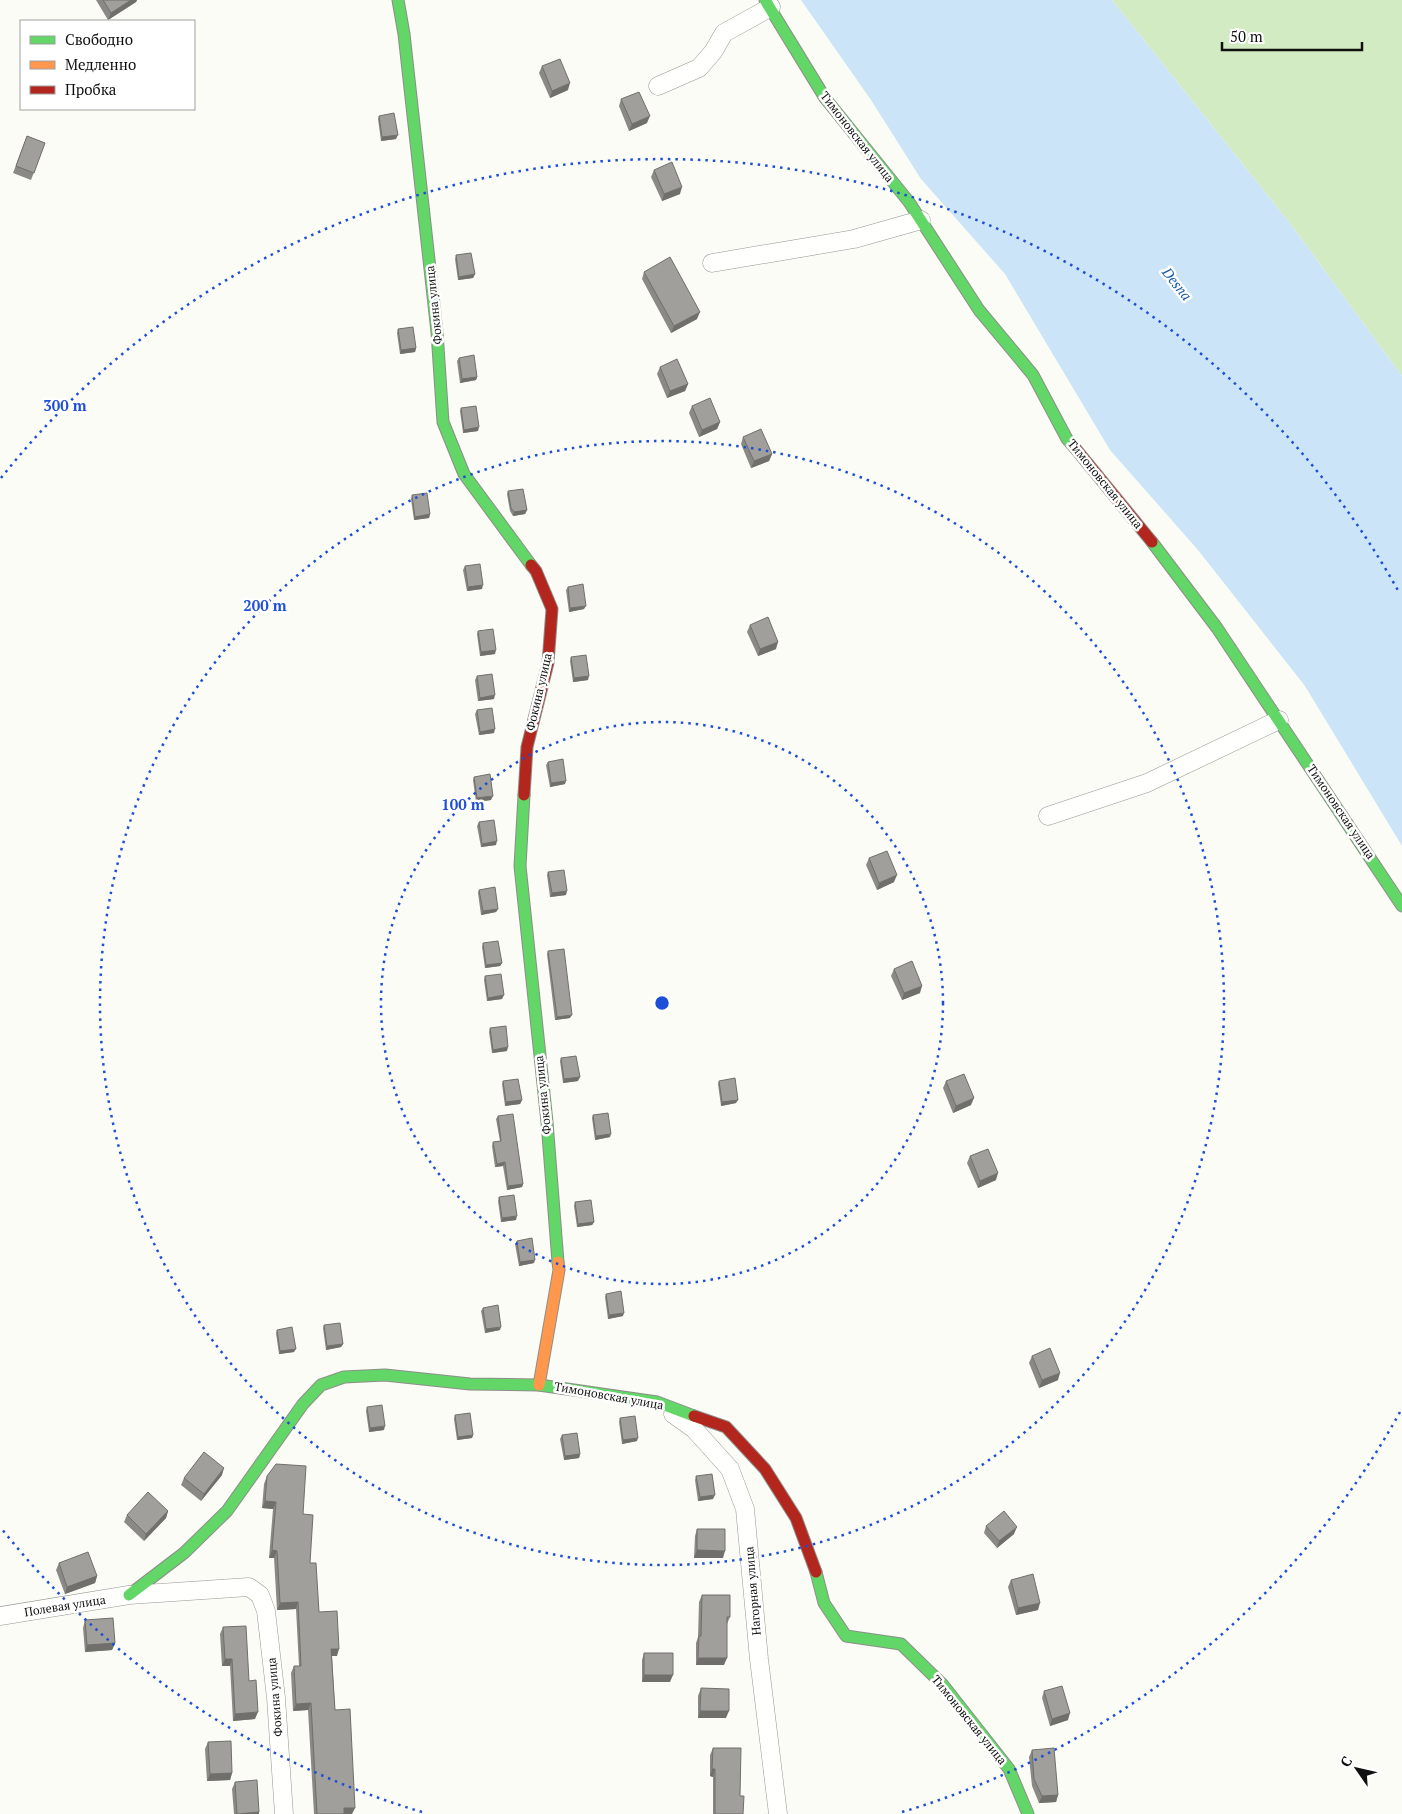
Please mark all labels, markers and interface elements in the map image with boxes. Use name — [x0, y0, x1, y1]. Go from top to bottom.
legend — [20, 20, 195, 110]
scale bar — [1222, 20, 1362, 52]
text: 50 m — [1230, 26, 1263, 46]
text: Свободно — [65, 29, 133, 49]
text: Медленно — [65, 54, 136, 74]
text: Пробка — [65, 79, 117, 99]
street label: Тимоновская улица — [817, 88, 897, 185]
water label: Desna — [1158, 262, 1196, 304]
street label: Фокина улица — [422, 265, 445, 345]
text: 300 m — [43, 395, 87, 415]
street label: Тимоновская улица — [1065, 436, 1146, 531]
text: 200 m — [243, 595, 287, 615]
street label: Фокина улица — [522, 652, 555, 732]
street label: Тимоновская улица — [1304, 762, 1379, 862]
text: 100 m — [441, 794, 485, 814]
centre of rings — [653, 994, 671, 1012]
street label: Фокина улица — [531, 1055, 554, 1135]
street label: Тимоновская улица — [553, 1379, 665, 1413]
street label: Нагорная улица — [741, 1546, 764, 1636]
street label: Полевая улица — [23, 1592, 107, 1619]
street label: Фокина улица — [264, 1657, 285, 1737]
street label: Тимоновская улица — [929, 1672, 1010, 1767]
north arrow — [1332, 1744, 1382, 1794]
text: С — [1335, 1752, 1356, 1771]

